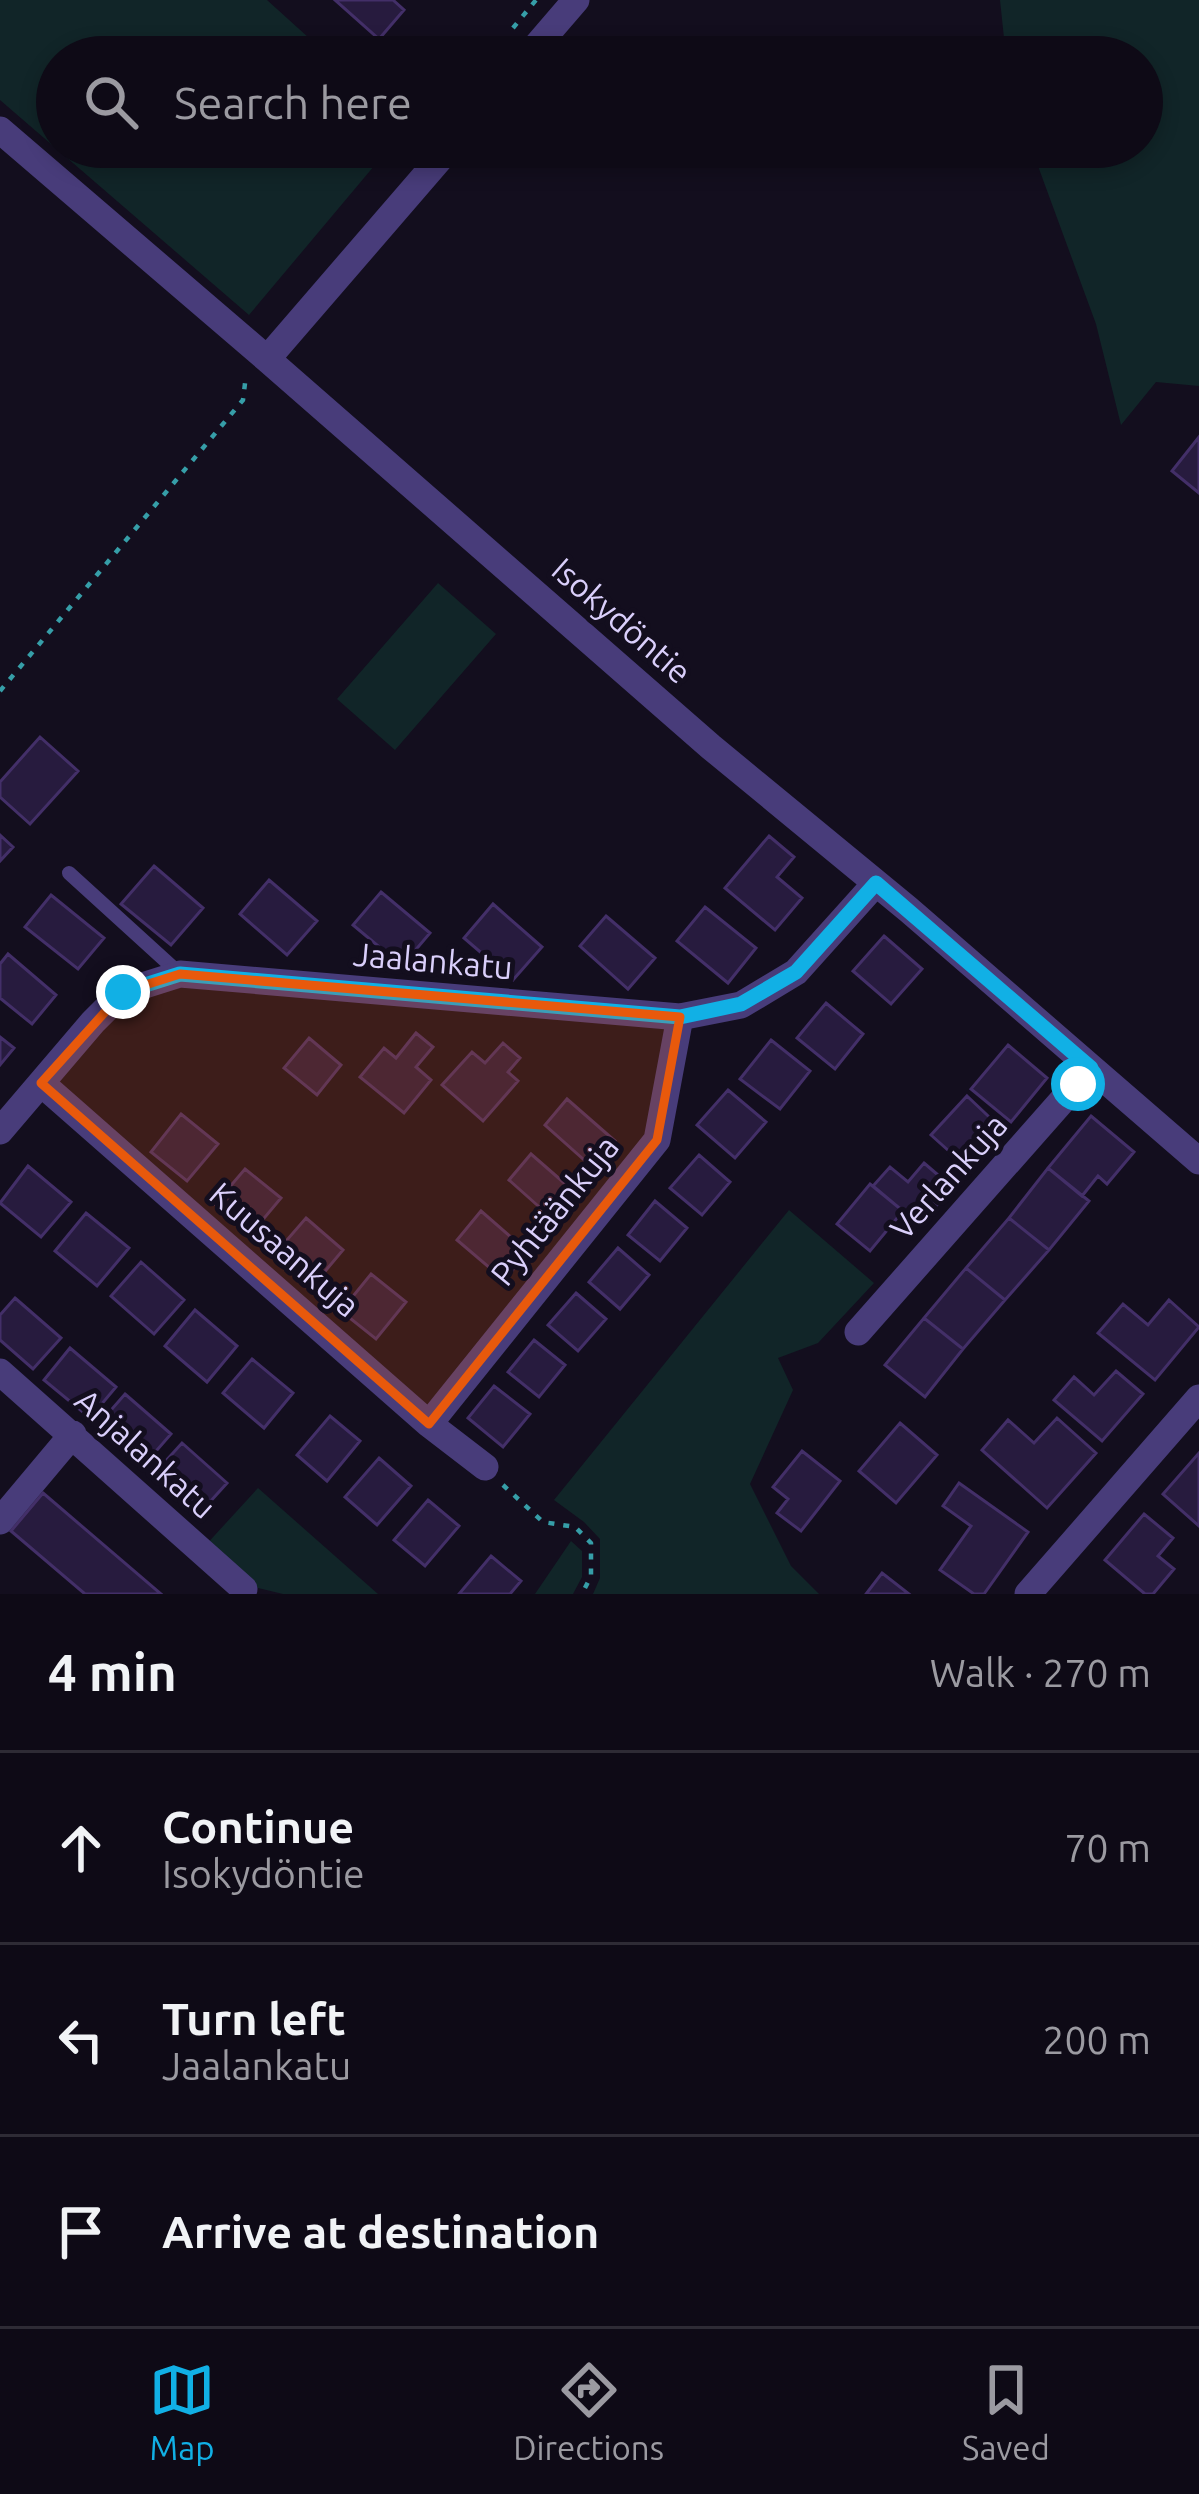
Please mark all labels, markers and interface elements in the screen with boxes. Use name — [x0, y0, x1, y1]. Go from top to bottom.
search box — [36, 36, 1163, 168]
icon: search — [78, 69, 144, 135]
text: Search here — [174, 77, 412, 128]
street label: Isokydöntie — [545, 550, 699, 690]
street label: Jaalankatu — [352, 935, 514, 985]
route end — [96, 965, 150, 1019]
route start — [1051, 1057, 1105, 1111]
street label: Verlankuja — [882, 1106, 1014, 1246]
street label: Pyhtäänkuja — [483, 1128, 625, 1292]
street label: Kuusaankuja — [203, 1174, 367, 1324]
street label: Anjalankatu — [69, 1381, 223, 1525]
text: 4 min — [48, 1643, 177, 1701]
text: Walk · 270 m — [930, 1651, 1151, 1694]
text: Continue — [162, 1801, 354, 1852]
icon: ahead — [48, 1815, 114, 1881]
text: 70 m — [1064, 1826, 1151, 1869]
text: Isokydöntie — [162, 1852, 364, 1895]
text: Turn left — [162, 1993, 346, 2044]
icon: left — [48, 2007, 114, 2073]
text: 200 m — [1042, 2018, 1151, 2061]
text: Jaalankatu — [162, 2044, 351, 2087]
icon: arrive — [48, 2199, 114, 2265]
text: Arrive at destination — [162, 2206, 599, 2257]
tab: Map — [149, 2357, 215, 2466]
tab: Directions — [513, 2357, 664, 2466]
tab: Saved — [962, 2357, 1050, 2466]

